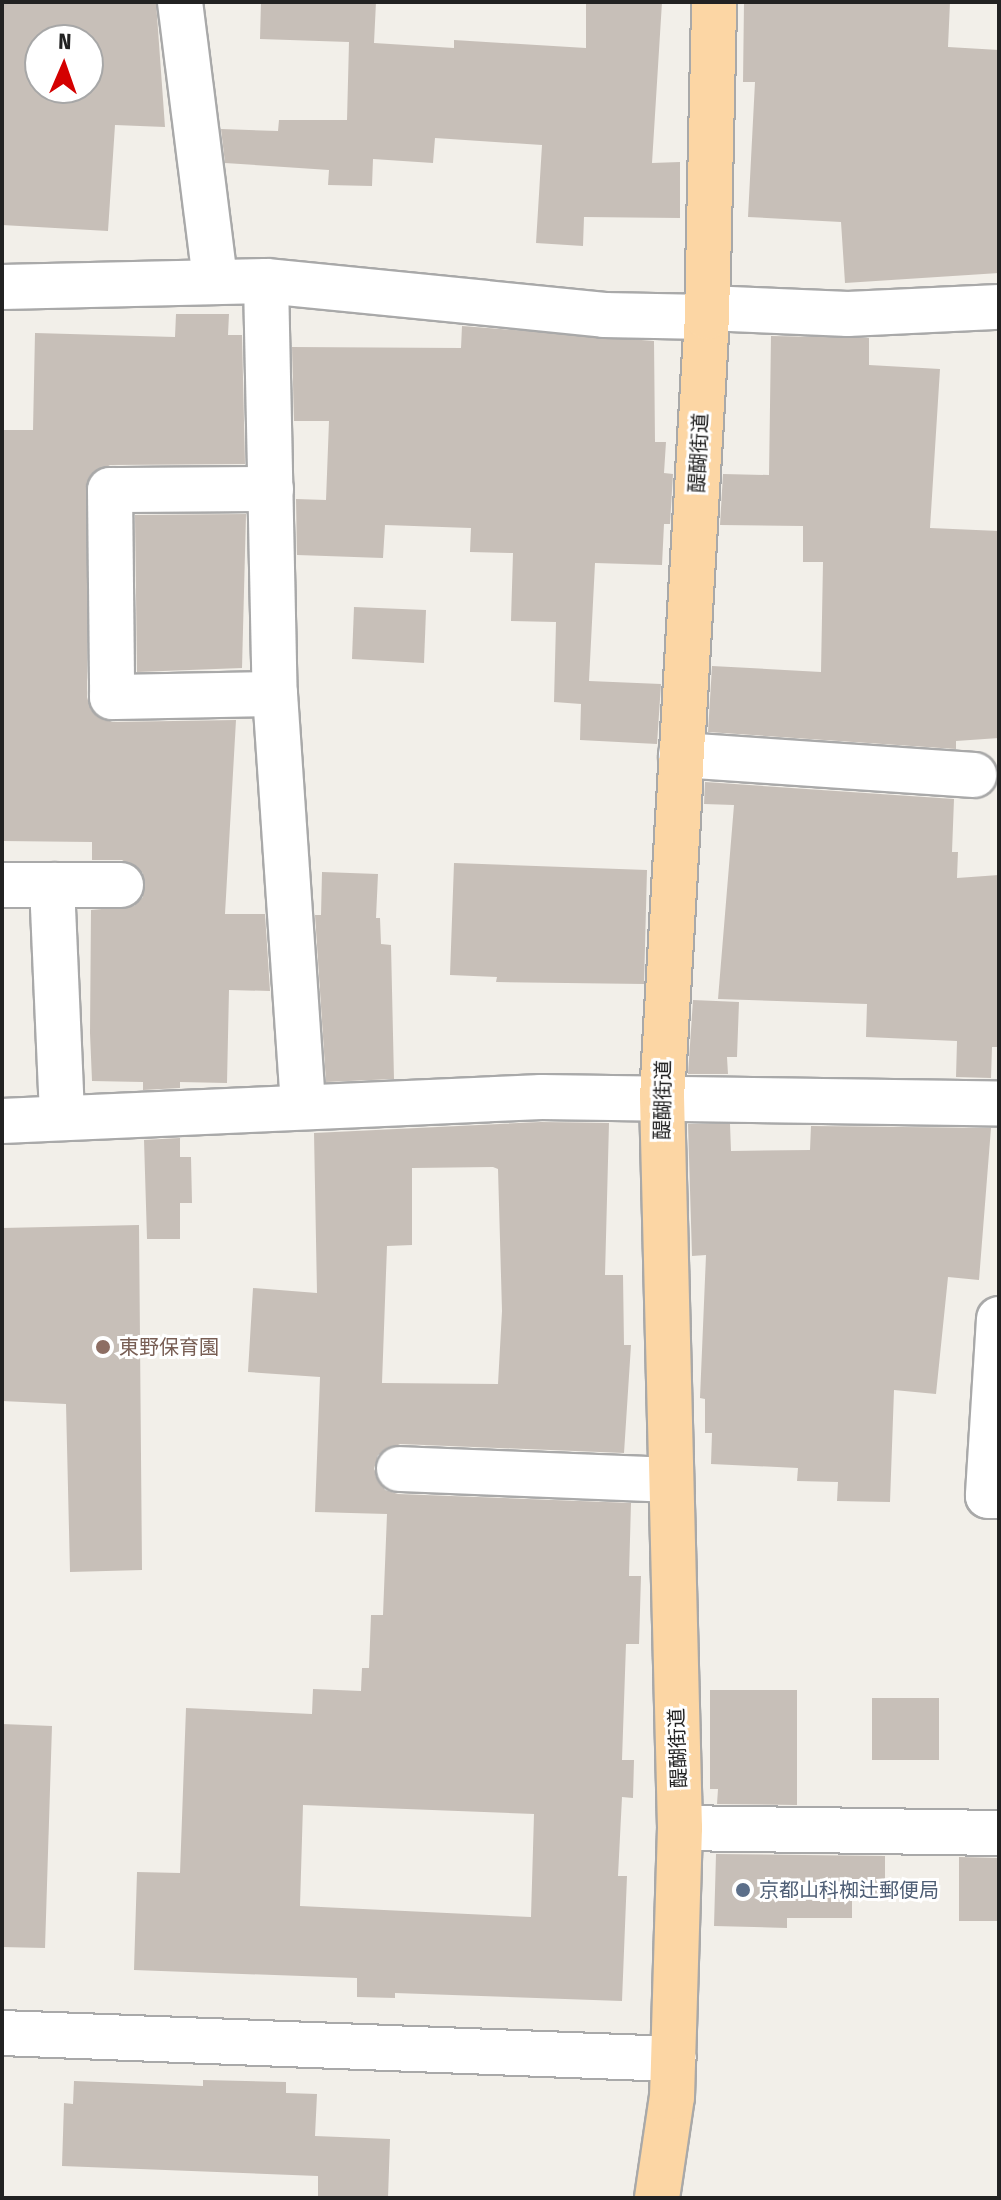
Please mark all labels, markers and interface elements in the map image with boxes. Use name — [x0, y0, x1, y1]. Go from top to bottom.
north arrow — [24, 24, 104, 104]
text: N — [58, 28, 72, 55]
street label: 醍醐街道 — [685, 412, 713, 494]
street label: 醍醐街道 — [650, 1060, 676, 1140]
place label: 東野保育園 — [119, 1335, 219, 1359]
marker: 東野保育園 — [94, 1338, 112, 1356]
street label: 醍醐街道 — [665, 1708, 691, 1788]
place label: 京都山科椥辻郵便局 — [759, 1878, 939, 1902]
marker: 京都山科椥辻郵便局 — [734, 1881, 752, 1899]

